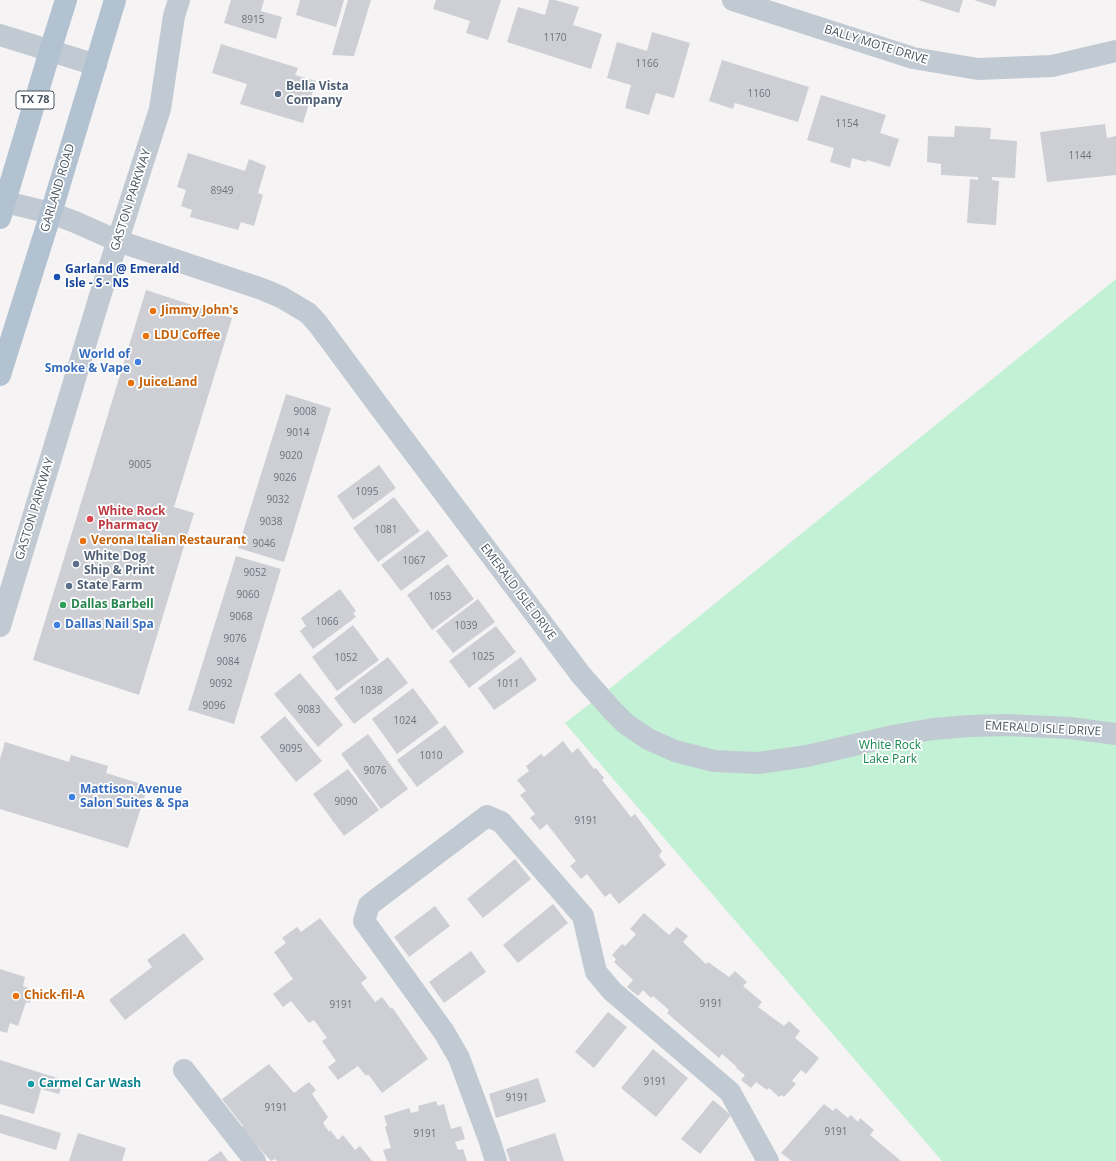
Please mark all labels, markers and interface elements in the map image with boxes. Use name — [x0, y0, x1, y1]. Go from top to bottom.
house number: 8915 — [242, 14, 264, 26]
street label: BALLY MOTE DRIVE — [822, 22, 930, 68]
house number: 1170 — [544, 32, 566, 44]
house number: 1166 — [636, 58, 658, 70]
place label: Bella Vista Company — [286, 80, 349, 108]
house number: 1160 — [748, 88, 770, 100]
marker: Bella Vista Company — [273, 89, 283, 99]
road number: TX 78 — [16, 91, 54, 109]
house number: 1154 — [836, 118, 858, 130]
street label: GARLAND ROAD — [38, 142, 78, 234]
street label: GASTON PARKWAY — [108, 147, 154, 253]
house number: 1144 — [1069, 150, 1091, 162]
house number: 8949 — [211, 185, 233, 197]
place label: Garland @ Emerald Isle - S - NS — [65, 263, 179, 291]
marker: Garland @ Emerald Isle - S - NS — [52, 272, 62, 282]
place label: Jimmy John's — [161, 304, 238, 318]
marker: Jimmy John's — [148, 306, 158, 316]
place label: LDU Coffee — [154, 329, 220, 343]
marker: LDU Coffee — [141, 331, 151, 341]
place label: World of Smoke & Vape — [45, 348, 130, 376]
marker: World of Smoke & Vape — [133, 357, 143, 367]
place label: JuiceLand — [139, 376, 197, 390]
marker: JuiceLand — [126, 378, 136, 388]
house number: 9008 — [294, 406, 316, 418]
house number: 9014 — [287, 427, 309, 439]
house number: 9020 — [280, 450, 302, 462]
street label: GASTON PARKWAY — [13, 456, 57, 562]
house number: 9005 — [129, 459, 151, 471]
house number: 9026 — [274, 472, 296, 484]
house number: 1095 — [356, 486, 378, 498]
house number: 9032 — [267, 494, 289, 506]
place label: White Rock Pharmacy — [98, 505, 166, 533]
marker: White Rock Pharmacy — [85, 514, 95, 524]
house number: 9038 — [260, 516, 282, 528]
house number: 1081 — [375, 524, 397, 536]
place label: Verona Italian Restaurant — [91, 534, 246, 548]
marker: Verona Italian Restaurant — [78, 536, 88, 546]
house number: 9046 — [253, 538, 275, 550]
street label: EMERALD ISLE DRIVE — [477, 541, 559, 643]
place label: White Dog Ship & Print — [84, 550, 155, 578]
house number: 1067 — [403, 555, 425, 567]
marker: White Dog Ship & Print — [71, 559, 81, 569]
house number: 9052 — [244, 567, 266, 579]
place label: State Farm — [77, 579, 143, 593]
marker: State Farm — [64, 581, 74, 591]
house number: 9060 — [237, 589, 259, 601]
house number: 1053 — [429, 591, 451, 603]
place label: Dallas Barbell — [71, 598, 154, 612]
marker: Dallas Barbell — [58, 600, 68, 610]
house number: 9068 — [230, 611, 252, 623]
house number: 1066 — [316, 616, 338, 628]
place label: Dallas Nail Spa — [65, 618, 154, 632]
marker: Dallas Nail Spa — [52, 620, 62, 630]
house number: 1039 — [455, 620, 477, 632]
house number: 9076 — [224, 633, 246, 645]
house number: 1025 — [472, 651, 494, 663]
house number: 1052 — [335, 652, 357, 664]
house number: 9084 — [217, 656, 239, 668]
house number: 9092 — [210, 678, 232, 690]
house number: 1011 — [497, 678, 519, 690]
house number: 1038 — [360, 685, 382, 697]
house number: 9096 — [203, 700, 225, 712]
house number: 9083 — [298, 704, 320, 716]
house number: 1024 — [394, 715, 416, 727]
street label: EMERALD ISLE DRIVE — [984, 719, 1102, 739]
park label: White Rock Lake Park — [859, 739, 921, 767]
house number: 9095 — [280, 743, 302, 755]
house number: 1010 — [420, 750, 442, 762]
house number: 9076 — [364, 765, 386, 777]
place label: Mattison Avenue Salon Suites & Spa — [80, 783, 189, 811]
marker: Mattison Avenue Salon Suites & Spa — [67, 792, 77, 802]
house number: 9090 — [335, 796, 357, 808]
house number: 9191 — [575, 815, 597, 827]
place label: Chick-fil-A — [24, 989, 85, 1003]
marker: Chick-fil-A — [11, 991, 21, 1001]
house number: 9191 — [700, 998, 722, 1010]
house number: 9191 — [330, 999, 352, 1011]
house number: 9191 — [644, 1076, 666, 1088]
place label: Carmel Car Wash — [39, 1077, 141, 1091]
marker: Carmel Car Wash — [26, 1079, 36, 1089]
house number: 9191 — [506, 1092, 528, 1104]
house number: 9191 — [265, 1102, 287, 1114]
house number: 9191 — [825, 1126, 847, 1138]
house number: 9191 — [414, 1128, 436, 1140]

